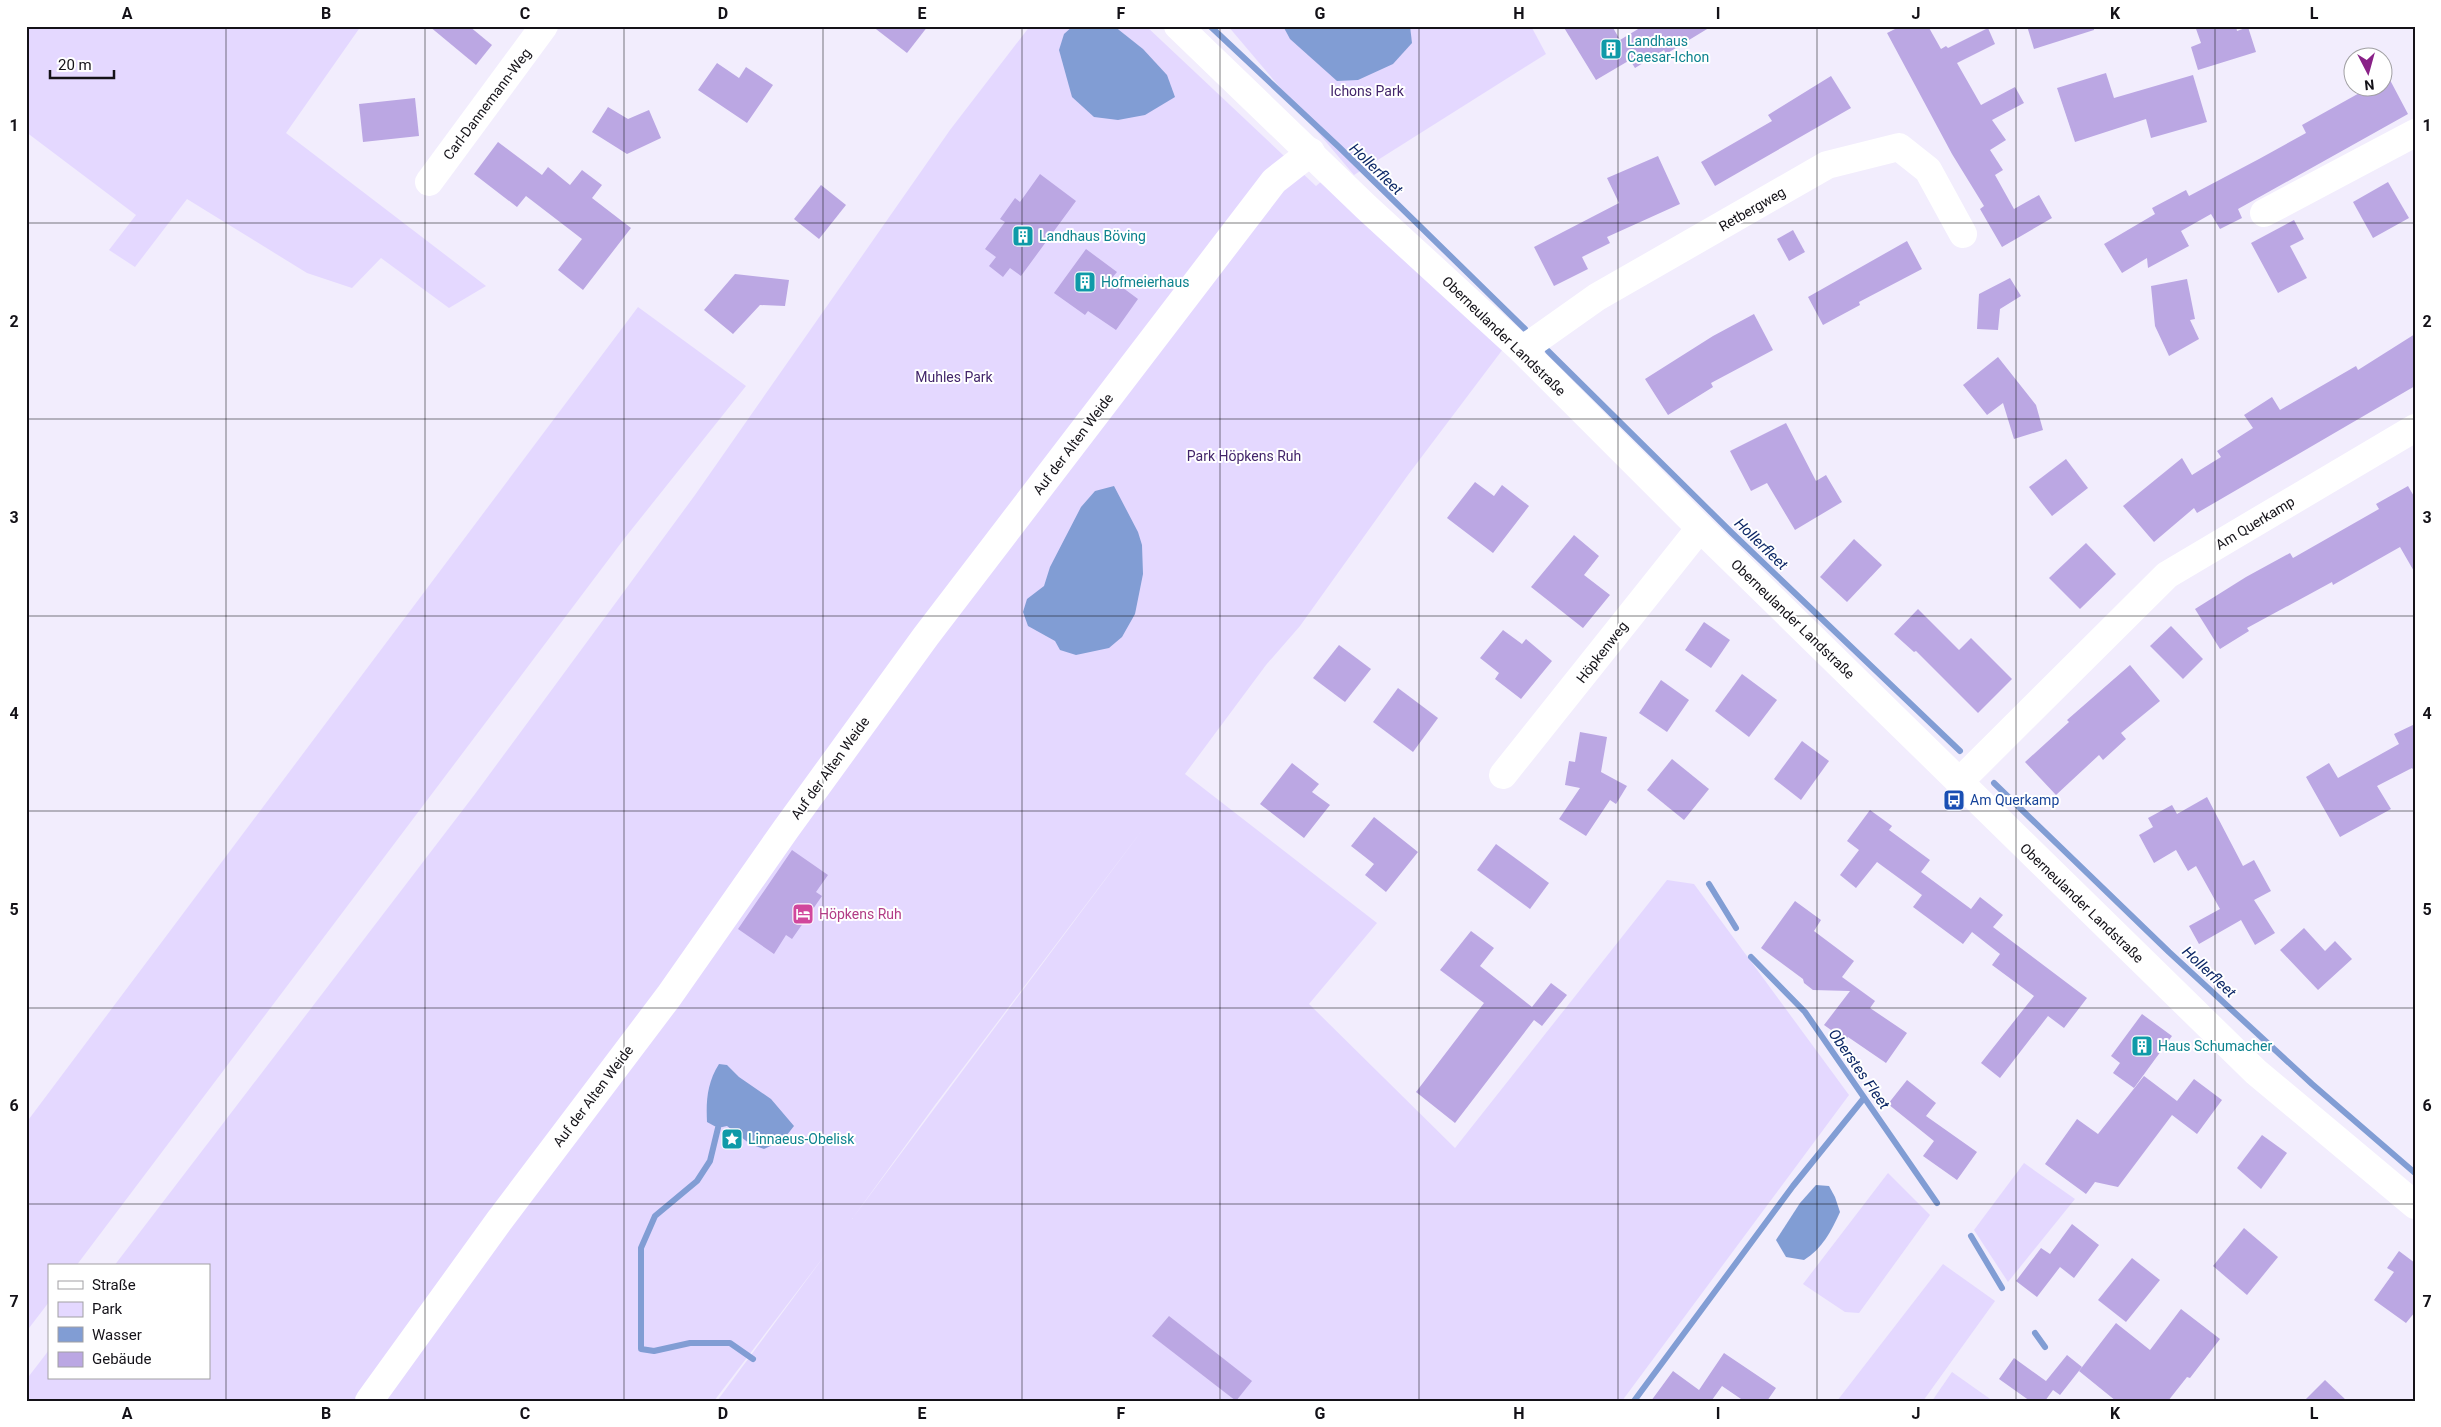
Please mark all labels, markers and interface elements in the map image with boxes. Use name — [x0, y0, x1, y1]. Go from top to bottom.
text: A — [122, 4, 133, 23]
text: B — [321, 4, 331, 23]
text: C — [520, 4, 530, 23]
text: D — [718, 4, 728, 23]
text: E — [918, 4, 927, 23]
text: F — [1117, 4, 1126, 23]
text: G — [1315, 4, 1326, 23]
text: H — [1513, 4, 1525, 23]
text: I — [1716, 4, 1720, 23]
text: J — [1912, 4, 1920, 23]
text: K — [2110, 4, 2121, 23]
text: L — [2310, 4, 2319, 23]
place label: Landhaus Caesar-Ichon — [1627, 33, 1709, 65]
building icon: Landhaus Caesar-Ichon — [1599, 37, 1623, 61]
street label: Carl-Dannemann-Weg — [440, 45, 534, 163]
scale bar — [50, 48, 114, 80]
north arrow — [2344, 48, 2394, 98]
text: 20 m — [58, 56, 92, 74]
text: N — [2364, 76, 2375, 93]
park label: Ichons Park — [1330, 83, 1405, 99]
text: 1 — [9, 116, 19, 135]
text: 1 — [2422, 116, 2432, 135]
water label: Hollerfleet — [1346, 139, 1406, 199]
street label: Retbergweg — [1716, 184, 1788, 234]
building icon: Landhaus Böving — [1011, 224, 1035, 248]
place label: Landhaus Böving — [1039, 228, 1146, 244]
building icon: Hofmeierhaus — [1073, 270, 1097, 294]
street label: Oberneulander Landstraße — [1439, 273, 1569, 399]
place label: Hofmeierhaus — [1101, 274, 1189, 290]
text: 2 — [9, 312, 19, 331]
text: 2 — [2422, 312, 2432, 331]
park label: Muhles Park — [915, 369, 994, 385]
street label: Auf der Alten Weide — [1030, 390, 1116, 498]
park label: Park Höpkens Ruh — [1187, 448, 1301, 464]
street label: Am Querkamp — [2213, 493, 2297, 553]
text: 3 — [9, 508, 19, 527]
text: 3 — [2422, 508, 2432, 527]
water label: Hollerfleet — [1731, 514, 1791, 574]
street label: Oberneulander Landstraße — [1728, 556, 1858, 682]
street label: Höpkenweg — [1573, 618, 1631, 686]
text: 4 — [9, 704, 19, 723]
text: 4 — [2422, 704, 2432, 723]
street label: Auf der Alten Weide — [787, 714, 873, 822]
bus stop icon: Am Querkamp — [1942, 788, 1966, 812]
place label: Am Querkamp — [1970, 792, 2059, 808]
street label: Oberneulander Landstraße — [2017, 840, 2147, 966]
text: 5 — [9, 900, 19, 919]
text: 5 — [2422, 900, 2432, 919]
hotel icon: Höpkens Ruh — [791, 902, 815, 926]
place label: Höpkens Ruh — [819, 906, 902, 922]
water label: Hollerfleet — [2178, 943, 2240, 1002]
water label: Oberstes Fleet — [1825, 1025, 1893, 1113]
building icon: Haus Schumacher — [2130, 1034, 2154, 1058]
place label: Haus Schumacher — [2158, 1038, 2272, 1054]
street label: Auf der Alten Weide — [550, 1042, 636, 1150]
text: 6 — [9, 1096, 19, 1115]
text: 6 — [2422, 1096, 2432, 1115]
place icon: Linnaeus-Obelisk — [720, 1127, 744, 1151]
place label: Linnaeus-Obelisk — [748, 1131, 855, 1147]
legend — [48, 1264, 210, 1380]
text: Straße — [92, 1276, 136, 1294]
text: 7 — [9, 1292, 19, 1311]
text: 7 — [2422, 1292, 2432, 1311]
text: Park — [92, 1300, 123, 1318]
text: Wasser — [92, 1326, 142, 1344]
text: Gebäude — [92, 1350, 151, 1368]
text: A — [122, 1404, 133, 1423]
text: B — [321, 1404, 331, 1423]
text: C — [520, 1404, 530, 1423]
text: D — [718, 1404, 728, 1423]
text: E — [918, 1404, 927, 1423]
text: F — [1117, 1404, 1126, 1423]
text: G — [1315, 1404, 1326, 1423]
text: H — [1513, 1404, 1525, 1423]
text: I — [1716, 1404, 1720, 1423]
text: J — [1912, 1404, 1920, 1423]
text: K — [2110, 1404, 2121, 1423]
text: L — [2310, 1404, 2319, 1423]

